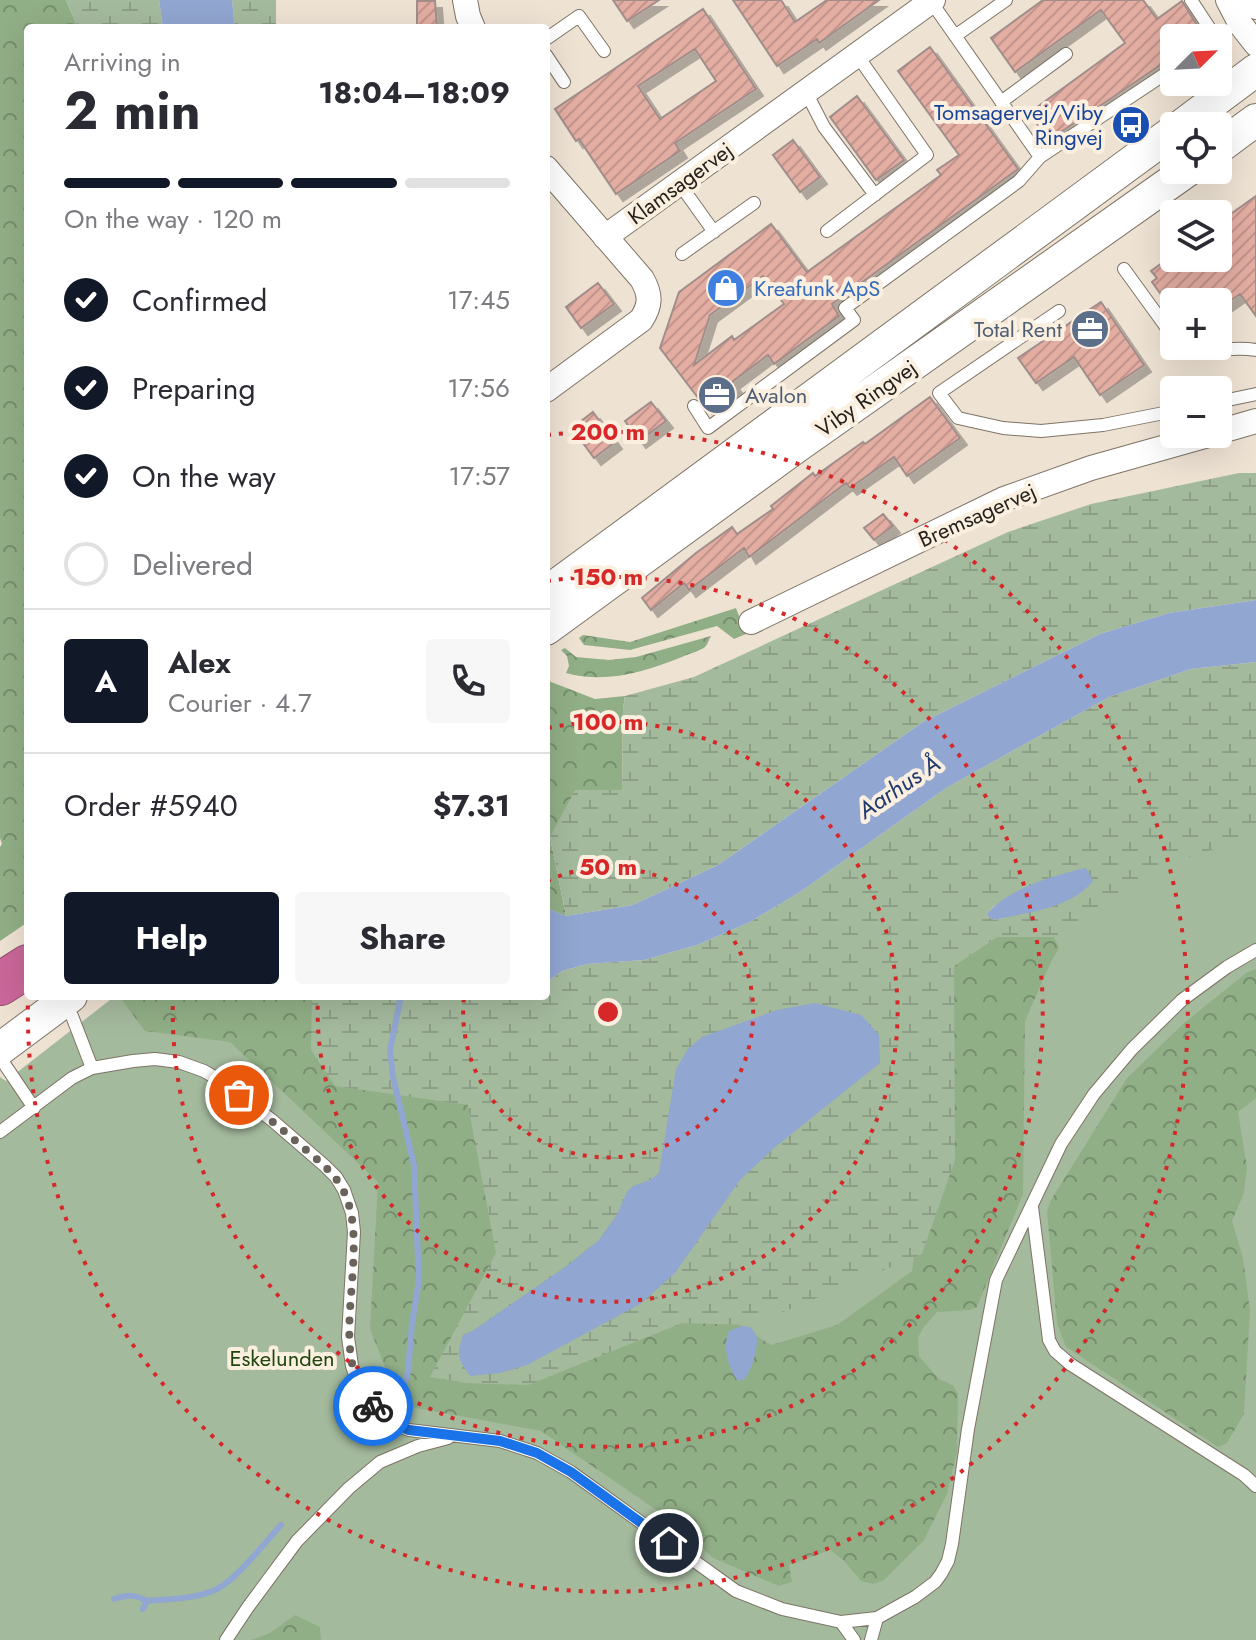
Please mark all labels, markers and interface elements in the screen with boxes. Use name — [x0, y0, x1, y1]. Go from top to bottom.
north arrow — [1160, 24, 1232, 96]
map controls — [1160, 24, 1232, 448]
text: Arriving in — [64, 43, 181, 81]
text: 18:04–18:09 — [318, 71, 510, 114]
text: 2 min — [64, 73, 201, 149]
place label: Tomsagervej/Viby Ringvej — [934, 96, 1103, 153]
bus stop icon: Tomsagervej/Viby Ringvej — [1110, 104, 1152, 146]
button: locate — [1160, 112, 1232, 184]
street label: Klamsagervej — [621, 134, 739, 232]
text: On the way · 120 m — [64, 200, 282, 238]
button: layers — [1160, 200, 1232, 272]
shop icon: Kreafunk ApS — [705, 267, 747, 309]
place label: Kreafunk ApS — [754, 272, 880, 304]
icon: check — [64, 278, 108, 322]
text: Confirmed — [132, 279, 267, 322]
text: 17:45 — [447, 281, 510, 319]
button: + — [1160, 288, 1232, 360]
office icon: Total Rent — [1069, 308, 1111, 350]
place label: Total Rent — [974, 313, 1063, 345]
street label: Viby Ringvej — [809, 351, 923, 445]
icon: check — [64, 366, 108, 410]
text: Preparing — [132, 367, 256, 410]
text: 17:56 — [447, 369, 510, 407]
office icon: Avalon — [696, 374, 738, 416]
button: − — [1160, 376, 1232, 448]
place label: Avalon — [745, 379, 807, 411]
text: 200 m — [571, 414, 645, 449]
icon: check — [64, 454, 108, 498]
text: On the way — [132, 455, 276, 498]
text: 17:57 — [449, 457, 510, 495]
street label: Bremsagervej — [913, 475, 1041, 555]
text: Delivered — [132, 543, 253, 586]
text: 150 m — [573, 559, 643, 594]
button: phone — [426, 639, 510, 723]
text: Alex — [168, 641, 231, 684]
text: A — [95, 660, 117, 703]
text: Courier · 4.7 — [168, 684, 312, 722]
text: 100 m — [573, 704, 643, 739]
water label: Aarhus Å — [850, 746, 947, 828]
text: Order #5940 — [64, 784, 238, 827]
text: $7.31 — [433, 784, 510, 827]
text: 50 m — [579, 849, 637, 884]
button: Help — [64, 892, 279, 984]
button: Share — [295, 892, 510, 984]
centre of rings — [594, 998, 622, 1026]
pin — [205, 1061, 273, 1129]
icon: bag — [217, 1073, 261, 1117]
park label: Eskelunden — [229, 1342, 335, 1374]
courier — [333, 1366, 413, 1446]
icon: bike — [351, 1384, 395, 1428]
pin — [635, 1509, 703, 1577]
icon: home — [647, 1521, 691, 1565]

